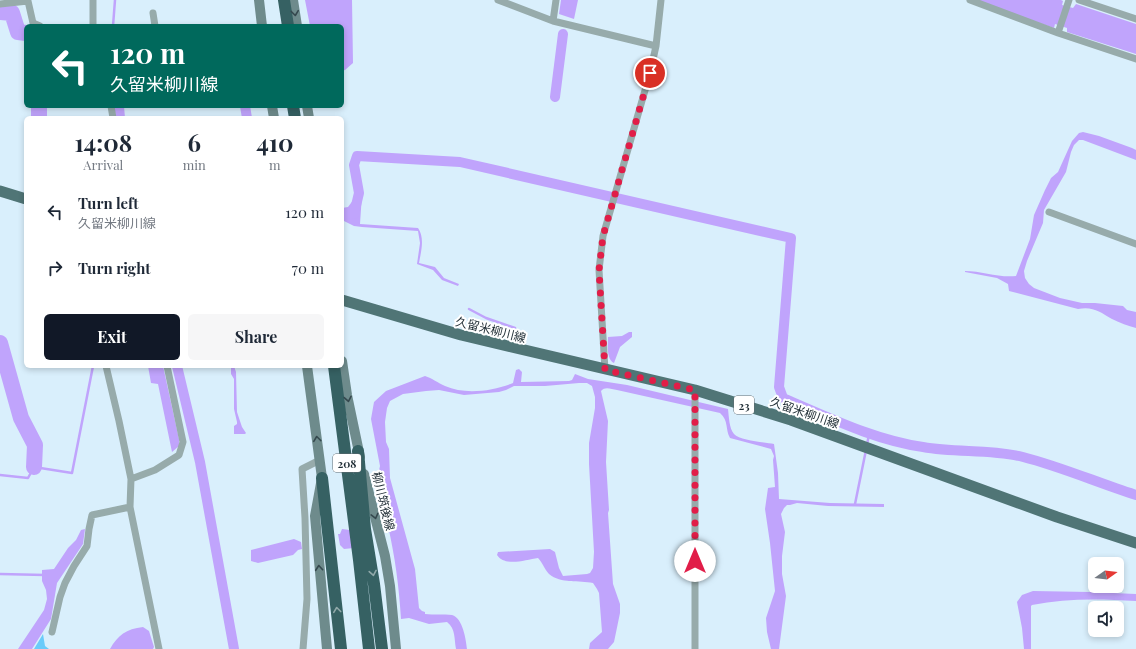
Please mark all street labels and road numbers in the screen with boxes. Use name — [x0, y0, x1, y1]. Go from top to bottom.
street label: 久留米柳川線 — [454, 313, 528, 345]
street label: 久留米柳川線 — [768, 393, 842, 431]
road number: 23 — [734, 396, 754, 414]
road number: 208 — [333, 454, 361, 472]
street label: 柳川筑後線 — [369, 470, 399, 532]

